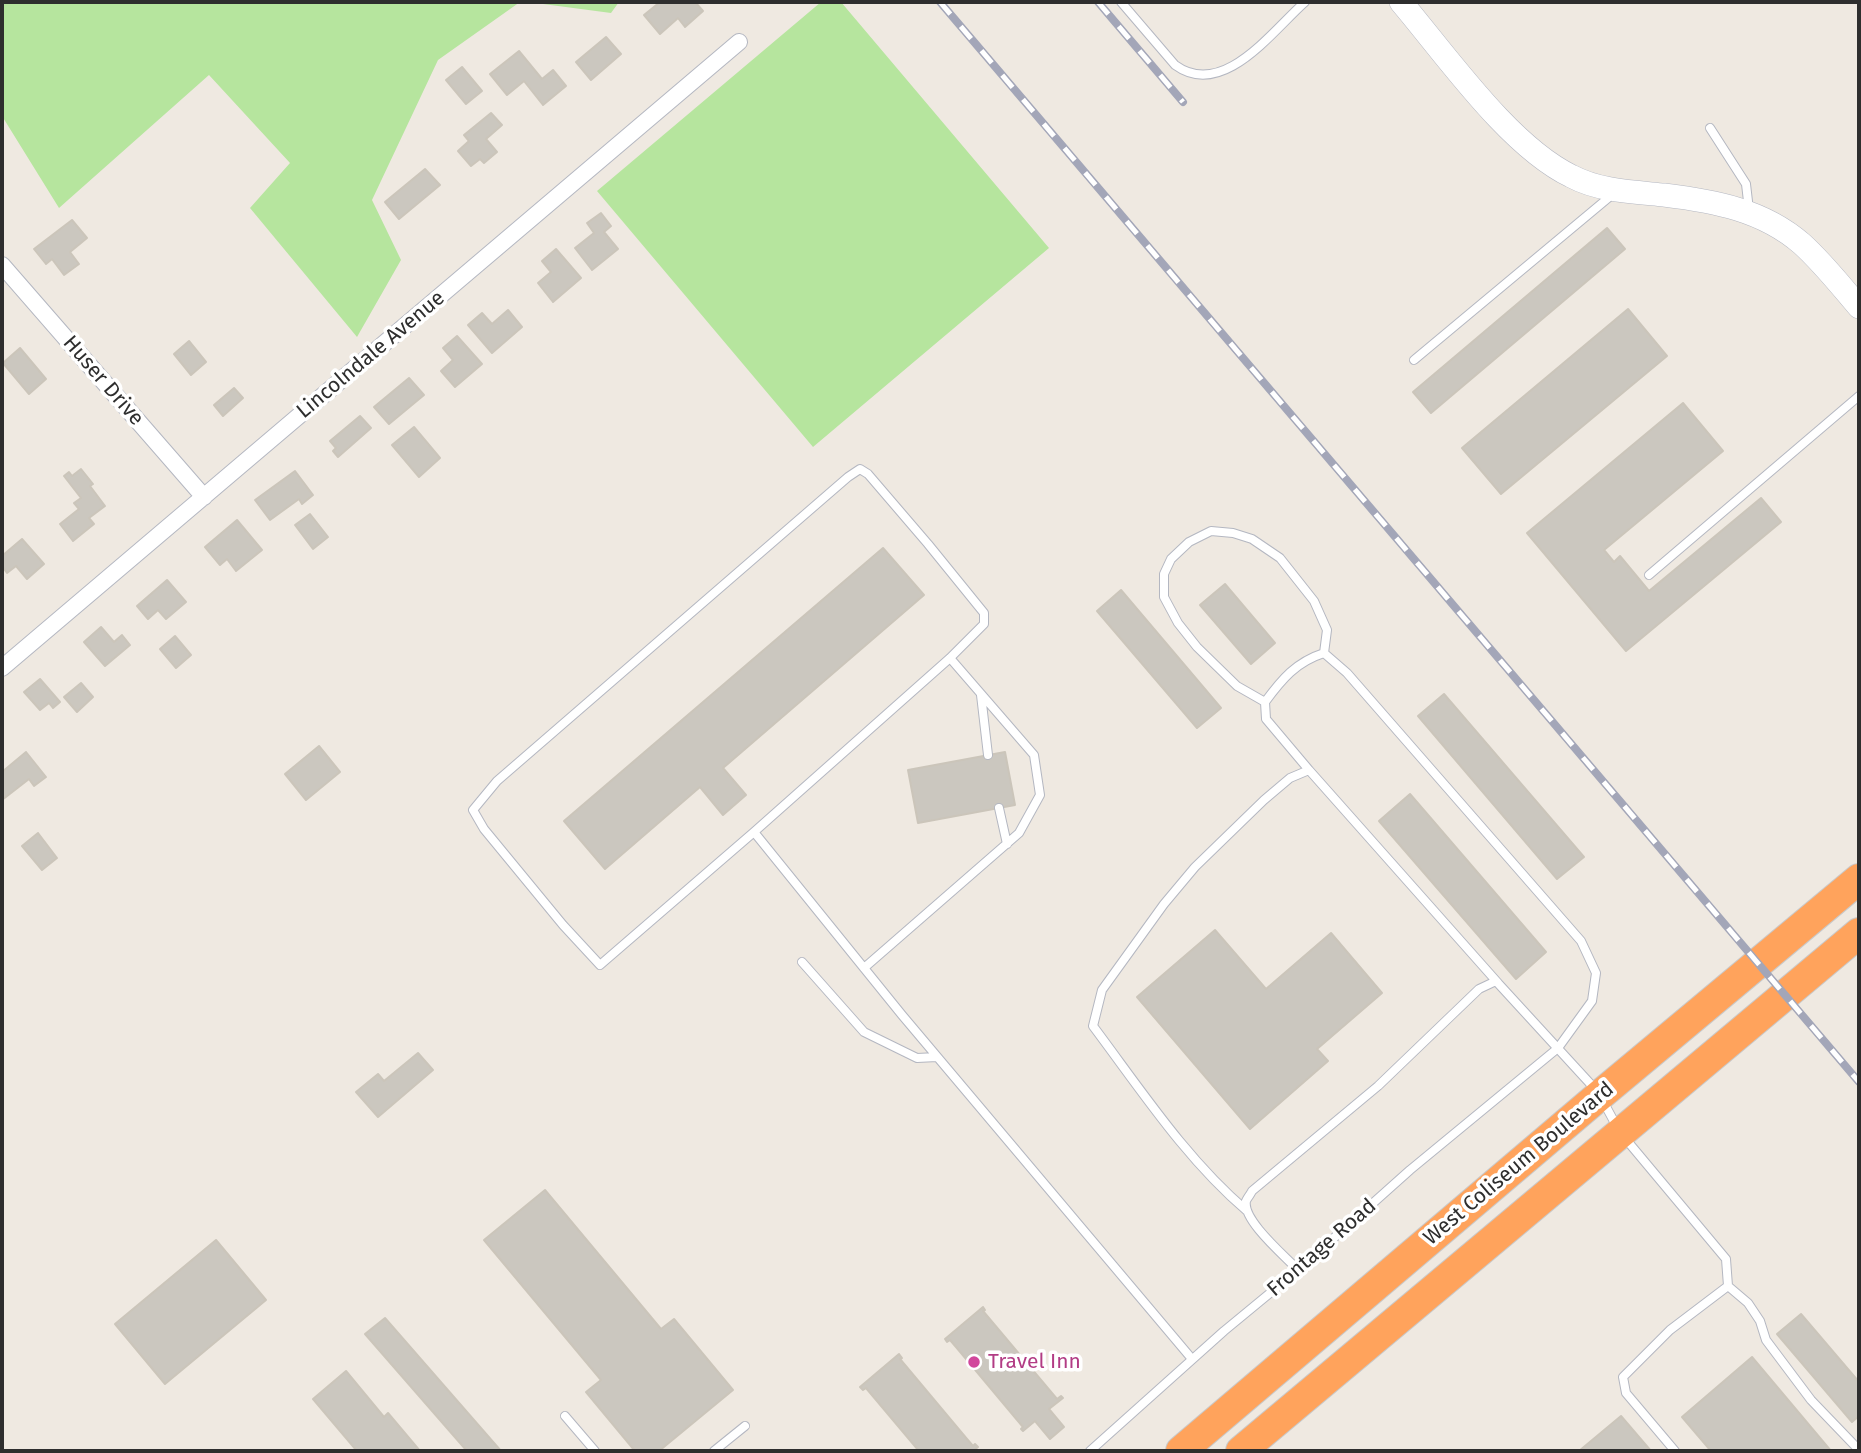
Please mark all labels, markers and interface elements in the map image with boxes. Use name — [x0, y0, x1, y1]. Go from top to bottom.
street label: Lincolndale Avenue — [292, 286, 450, 424]
street label: Huser Drive — [57, 331, 149, 431]
street label: West Coliseum Boulevard — [1419, 1077, 1619, 1251]
street label: Frontage Road — [1262, 1194, 1382, 1302]
place label: Travel Inn — [988, 1349, 1081, 1375]
marker: Travel Inn — [966, 1354, 982, 1370]

